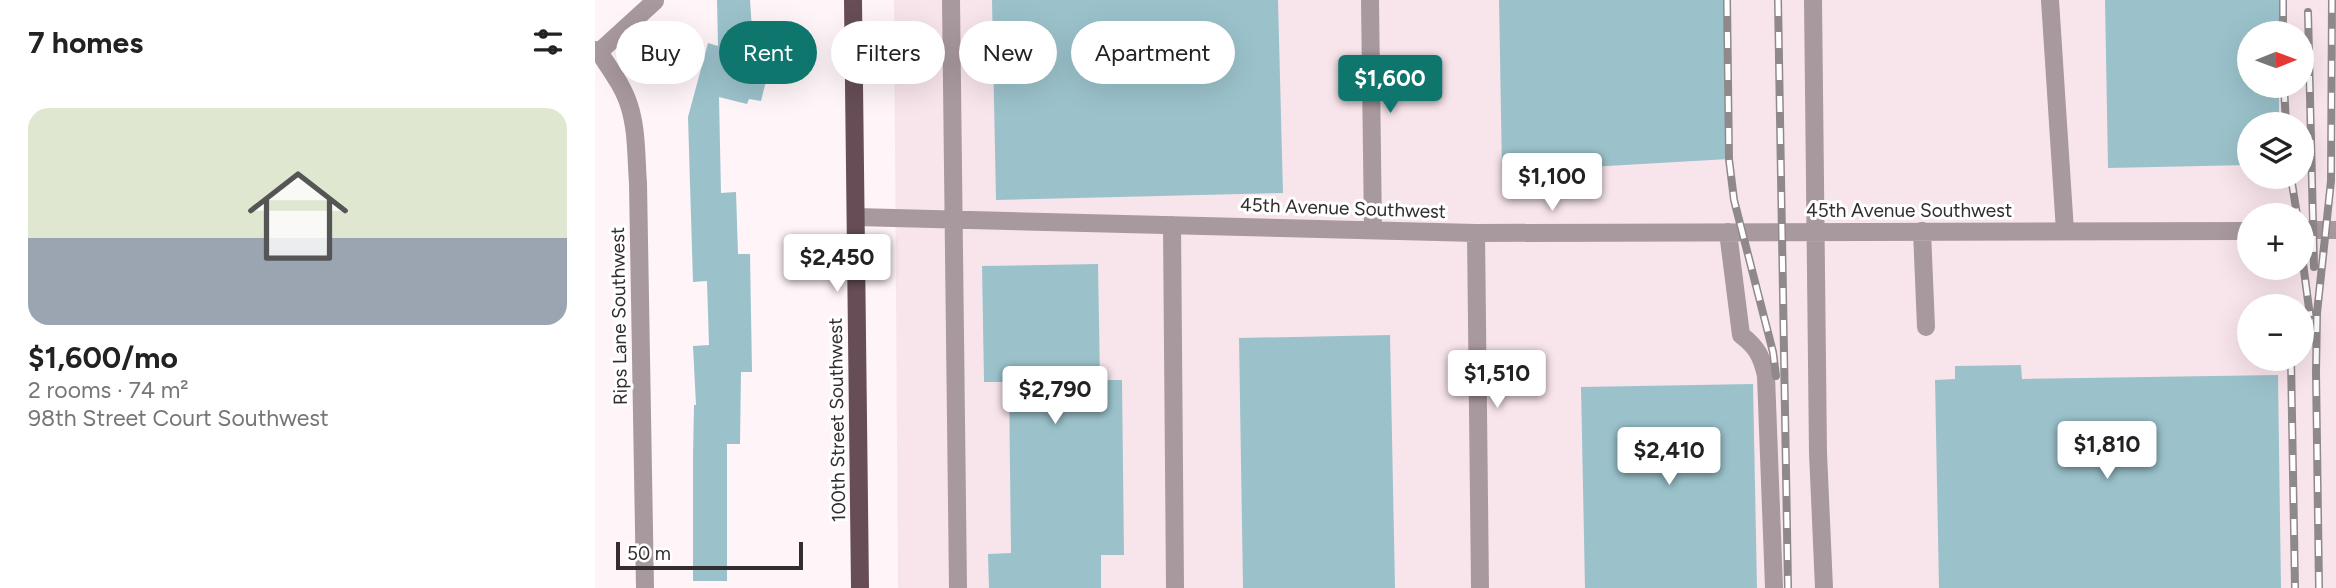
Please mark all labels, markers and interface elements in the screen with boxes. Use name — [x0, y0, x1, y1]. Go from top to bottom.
chip: Buy — [616, 21, 705, 84]
chip: Rent — [719, 21, 817, 84]
chip: Filters — [831, 21, 945, 84]
chip: New — [959, 21, 1057, 84]
chip: Apartment — [1071, 21, 1235, 84]
north arrow — [2237, 21, 2313, 98]
map controls — [2237, 21, 2314, 371]
icon: filters — [529, 23, 567, 61]
text: 7 homes — [28, 24, 143, 61]
pin: $1,600 — [1333, 55, 1447, 115]
text: $1,600 — [1354, 64, 1426, 92]
button: layers — [2237, 112, 2314, 189]
icon: home — [235, 153, 361, 279]
pin: $1,100 — [1495, 154, 1609, 213]
text: $1,100 — [1518, 162, 1586, 190]
street label: 45th Avenue Southwest — [1240, 193, 1446, 223]
street label: 45th Avenue Southwest — [1806, 199, 2012, 222]
button: + — [2237, 203, 2314, 280]
street label: Rips Lane Southwest — [606, 227, 632, 405]
pin: $2,450 — [780, 234, 894, 294]
text: $2,450 — [800, 243, 874, 271]
button: − — [2237, 294, 2314, 371]
street label: 100th Street Southwest — [824, 318, 850, 522]
text: $1,600/mo — [28, 339, 178, 376]
pin: $1,510 — [1440, 350, 1554, 410]
text: $1,510 — [1464, 359, 1530, 387]
pin: $2,790 — [998, 366, 1112, 426]
text: $2,790 — [1018, 375, 1092, 403]
text: 2 rooms · 74 m² — [28, 376, 189, 404]
text: 98th Street Court Southwest — [28, 404, 329, 432]
pin: $1,810 — [2050, 421, 2164, 481]
pin: $2,410 — [1612, 428, 1726, 487]
text: $1,810 — [2073, 430, 2141, 458]
text: $2,410 — [1633, 436, 1705, 464]
scale bar — [616, 539, 803, 571]
text: 50 m — [627, 542, 671, 565]

